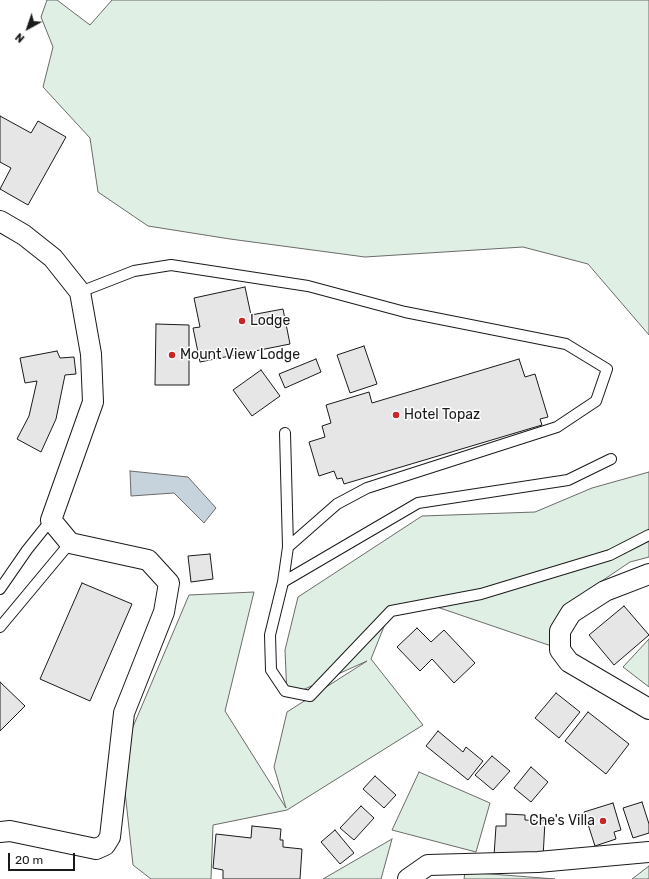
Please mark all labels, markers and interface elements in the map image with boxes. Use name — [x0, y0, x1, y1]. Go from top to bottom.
north arrow — [8, 8, 48, 48]
text: N — [13, 30, 27, 45]
place label: Lodge — [250, 313, 290, 329]
marker: Lodge — [237, 316, 247, 326]
place label: Mount View Lodge — [180, 347, 300, 363]
marker: Mount View Lodge — [167, 350, 177, 360]
place label: Hotel Topaz — [404, 407, 480, 423]
marker: Hotel Topaz — [391, 410, 401, 420]
place label: Che's Villa — [529, 813, 595, 829]
marker: Che's Villa — [598, 816, 608, 826]
scale bar — [10, 845, 77, 871]
text: 20 m — [15, 853, 43, 867]

